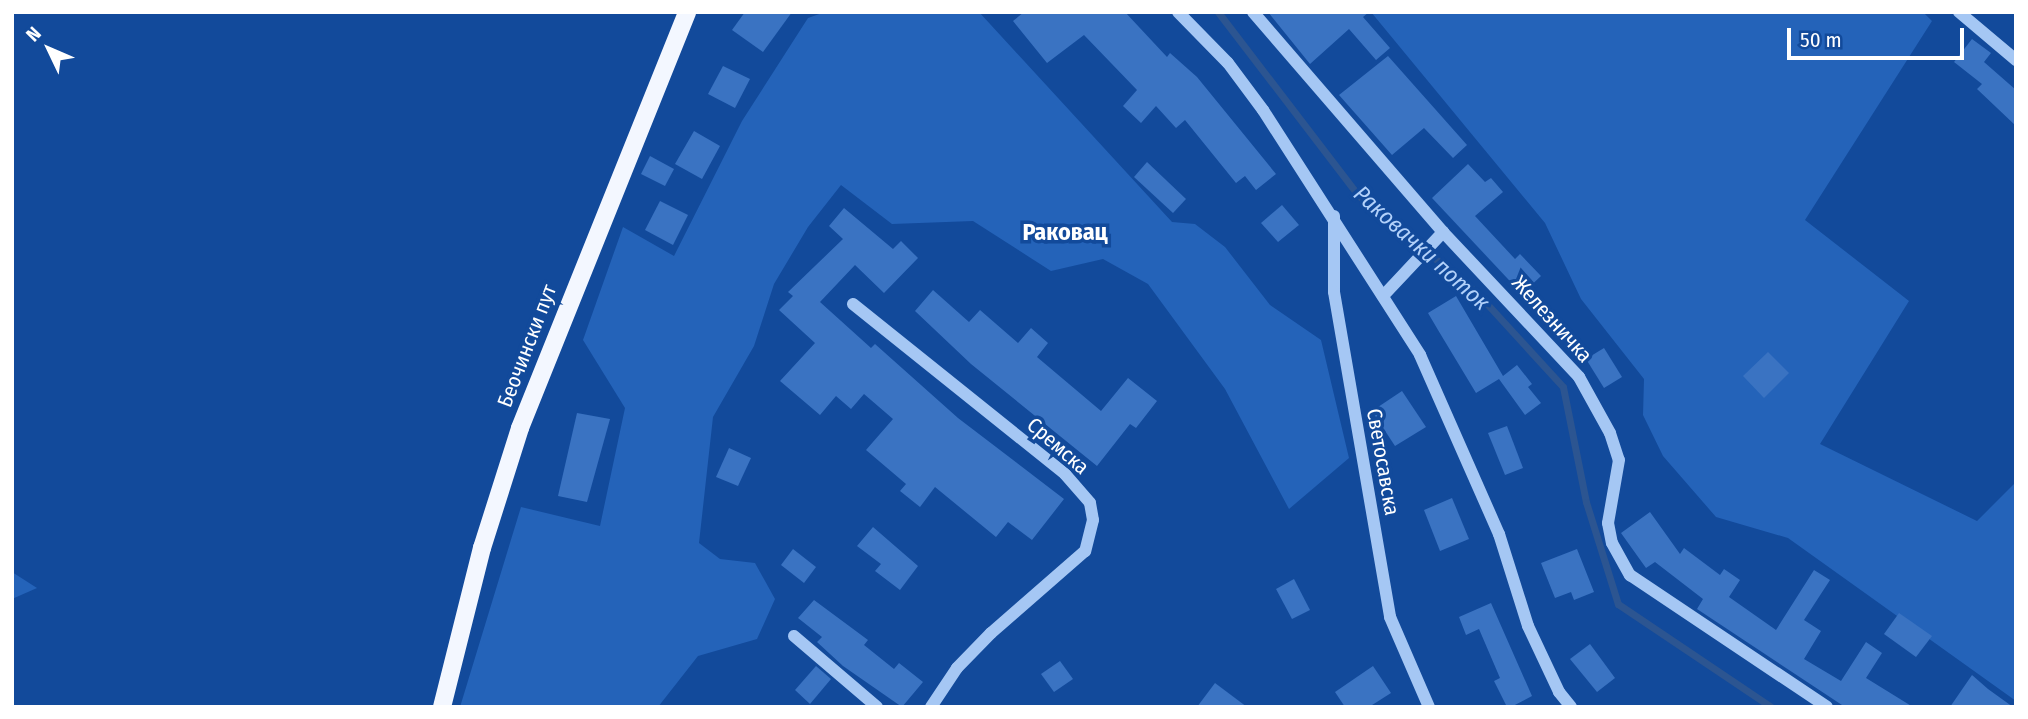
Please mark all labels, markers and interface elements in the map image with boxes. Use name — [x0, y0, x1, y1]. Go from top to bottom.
north arrow — [14, 14, 84, 84]
scale bar — [1790, 14, 1967, 58]
text: N — [21, 22, 46, 46]
text: 50 m — [1800, 27, 1842, 53]
water label: Раковачки поток — [1348, 180, 1496, 316]
district label: Раковац — [1022, 219, 1108, 247]
street label: Железничка — [1506, 270, 1598, 368]
street label: Беочински пут — [492, 281, 562, 411]
street label: Светосавска — [1361, 407, 1405, 517]
street label: Сремска — [1022, 412, 1094, 480]

